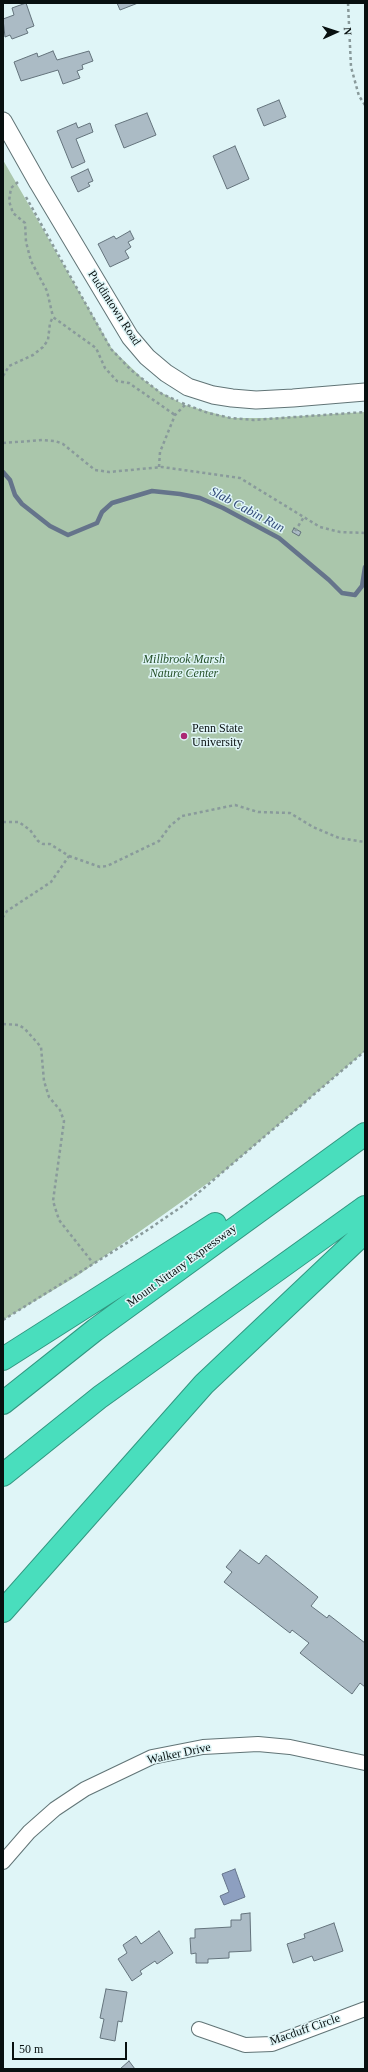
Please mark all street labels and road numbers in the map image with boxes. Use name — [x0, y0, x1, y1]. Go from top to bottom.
street label: Puddintown Road — [84, 268, 144, 348]
street label: Mount Nittany Expressway — [124, 1221, 240, 1311]
street label: Walker Drive — [146, 1740, 212, 1768]
street label: Macduff Circle — [268, 2011, 342, 2049]

